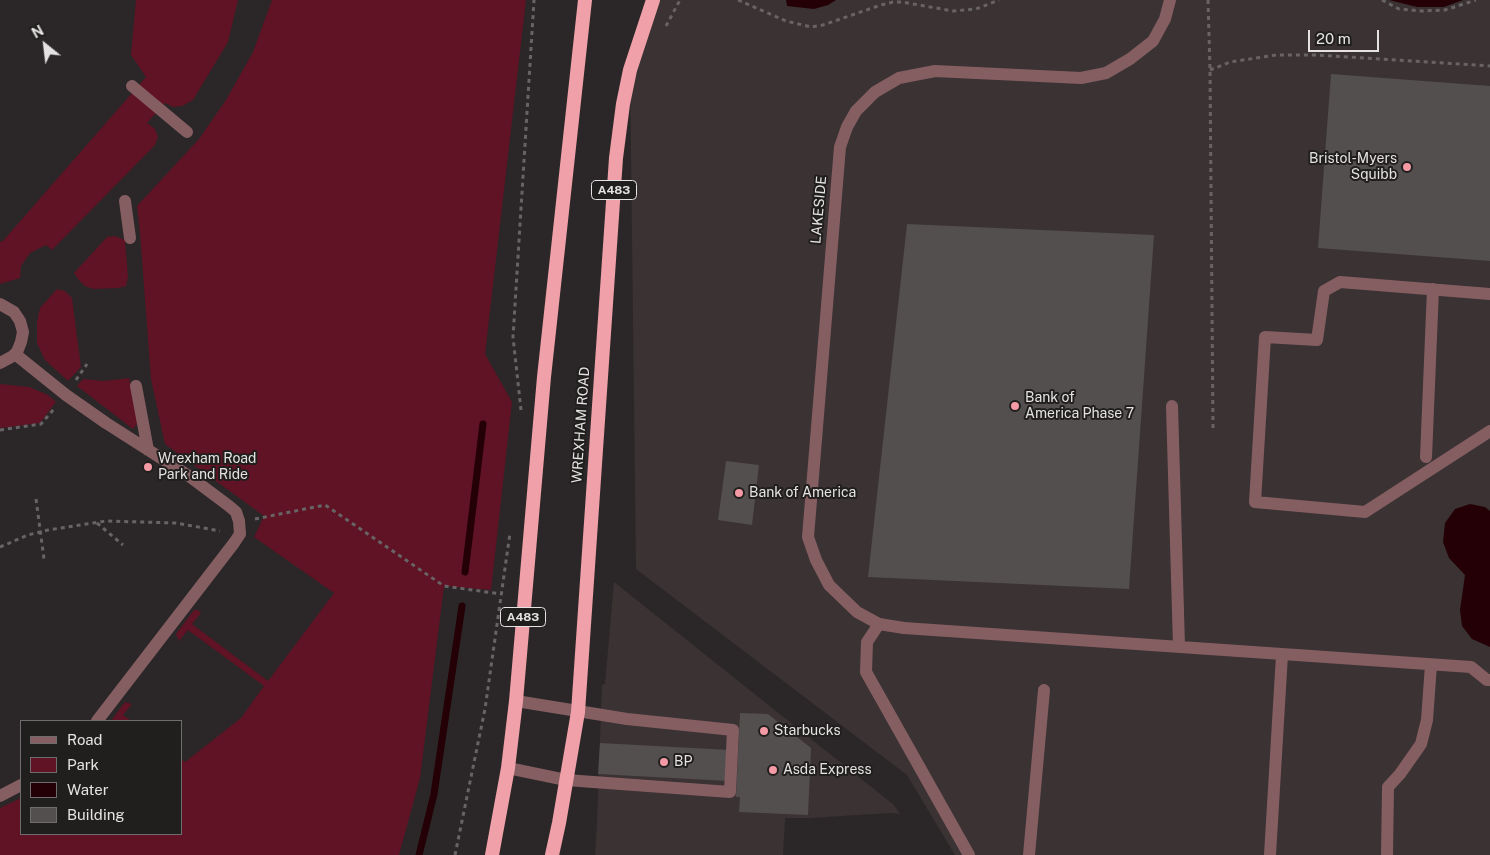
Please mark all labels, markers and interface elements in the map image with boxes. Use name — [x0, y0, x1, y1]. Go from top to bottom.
north arrow — [20, 20, 70, 70]
scale bar — [1310, 20, 1381, 52]
text: N — [29, 22, 46, 42]
text: 20 m — [1316, 30, 1351, 47]
place label: Bristol-Myers Squibb — [1309, 151, 1397, 184]
marker: Bristol-Myers Squibb — [1401, 161, 1413, 173]
street label: LAKESIDE — [808, 175, 830, 245]
road number: A483 — [592, 180, 636, 200]
street label: WREXHAM ROAD — [569, 366, 593, 484]
place label: Bank of America Phase 7 — [1025, 390, 1134, 422]
marker: Bank of America Phase 7 — [1009, 400, 1021, 412]
place label: Wrexham Road Park and Ride — [158, 451, 256, 484]
marker: Wrexham Road Park and Ride — [142, 461, 154, 473]
place label: Bank of America — [749, 485, 856, 501]
marker: Bank of America — [733, 487, 745, 499]
road number: A483 — [500, 608, 546, 626]
legend — [20, 720, 182, 835]
place label: Starbucks — [774, 723, 840, 739]
marker: Starbucks — [758, 725, 770, 737]
text: Road — [67, 731, 103, 748]
place label: BP — [674, 754, 692, 770]
text: Park — [67, 756, 99, 773]
marker: BP — [658, 756, 670, 768]
place label: Asda Express — [783, 762, 871, 778]
marker: Asda Express — [767, 764, 779, 776]
text: Water — [67, 781, 109, 798]
text: Building — [67, 806, 125, 823]

